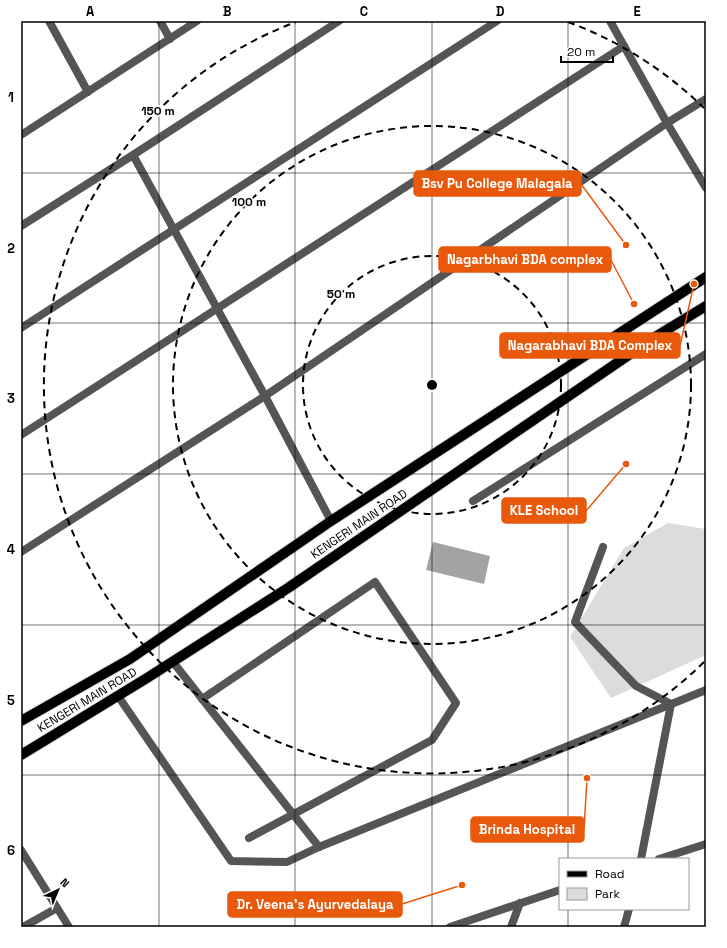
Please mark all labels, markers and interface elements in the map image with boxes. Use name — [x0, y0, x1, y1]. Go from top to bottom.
text: A — [86, 3, 95, 20]
text: B — [223, 3, 232, 20]
text: C — [360, 3, 368, 20]
text: D — [496, 3, 505, 20]
text: E — [633, 3, 641, 20]
scale bar — [561, 38, 613, 64]
text: 20 m — [567, 44, 595, 60]
text: 1 — [8, 89, 14, 106]
text: 150 m — [141, 103, 175, 119]
callout: Bsv Pu College Malagala — [414, 171, 581, 196]
text: Bsv Pu College Malagala — [421, 175, 573, 192]
text: 100 m — [232, 194, 266, 210]
text: 2 — [7, 240, 15, 257]
callout: Nagarbhavi BDA complex — [439, 247, 611, 272]
text: Nagarbhavi BDA complex — [447, 251, 603, 268]
text: 50 m — [327, 286, 355, 302]
callout: Nagarabhavi BDA Complex — [500, 333, 680, 358]
text: Nagarabhavi BDA Complex — [508, 337, 672, 354]
centre of rings — [425, 378, 439, 392]
text: 3 — [7, 390, 15, 407]
street label: KENGERI MAIN ROAD — [308, 486, 410, 562]
callout: KLE School — [502, 498, 586, 523]
text: KLE School — [510, 502, 578, 519]
text: 4 — [7, 541, 15, 558]
street label: KENGERI MAIN ROAD — [34, 664, 140, 736]
text: 5 — [7, 692, 15, 709]
callout: Brinda Hospital — [471, 817, 584, 842]
text: Brinda Hospital — [479, 821, 575, 838]
text: 6 — [7, 842, 15, 859]
legend — [559, 858, 689, 910]
text: Road — [595, 866, 624, 882]
north arrow — [38, 870, 78, 910]
text: N — [57, 875, 72, 890]
text: Park — [595, 886, 620, 902]
callout: Dr. Veena's Ayurvedalaya — [228, 892, 402, 917]
text: Dr. Veena's Ayurvedalaya — [237, 896, 394, 913]

